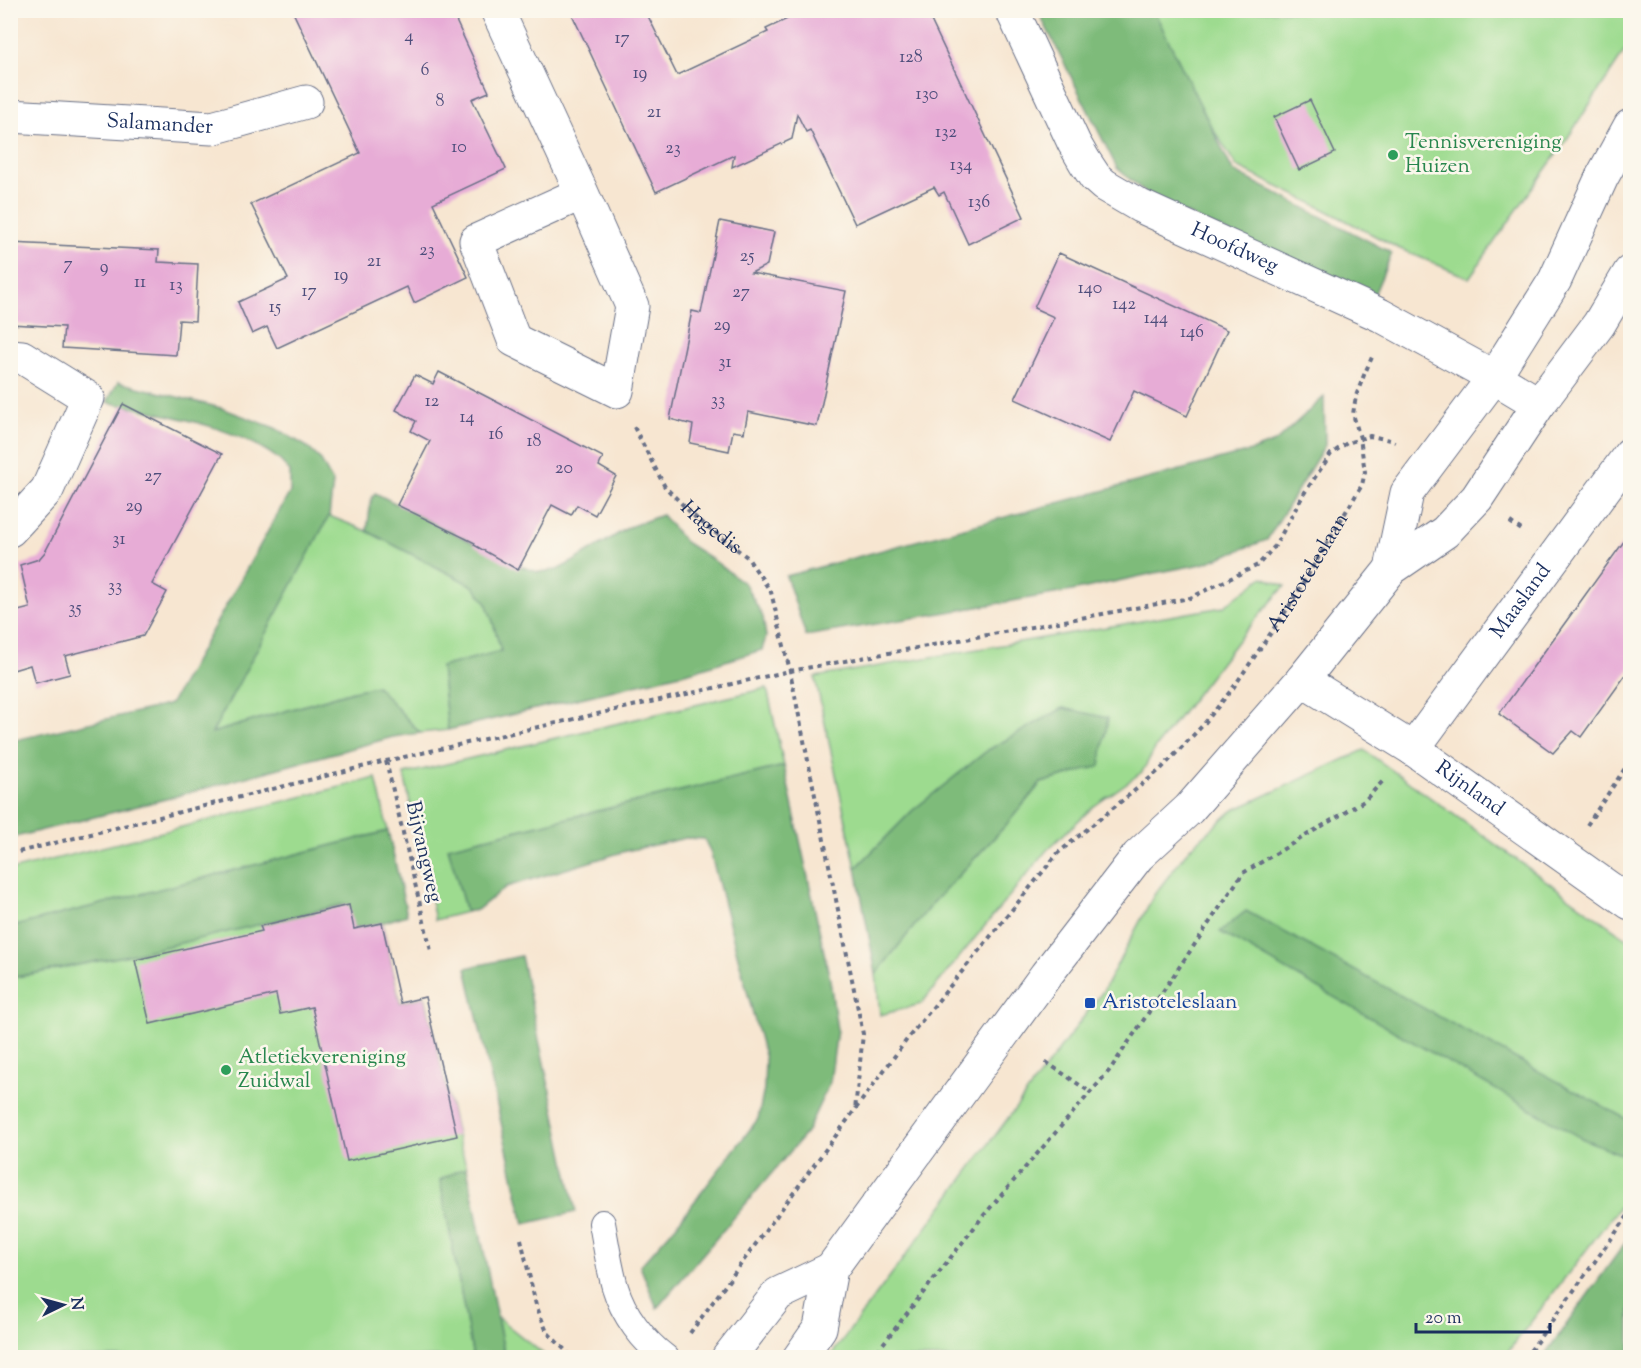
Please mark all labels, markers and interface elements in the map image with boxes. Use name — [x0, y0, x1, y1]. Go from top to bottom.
house number: 4 — [404, 24, 414, 50]
house number: 17 — [614, 26, 630, 52]
house number: 128 — [899, 45, 923, 71]
house number: 6 — [421, 58, 430, 84]
house number: 19 — [633, 61, 648, 87]
house number: 130 — [916, 82, 938, 108]
house number: 8 — [436, 89, 445, 115]
house number: 21 — [647, 100, 661, 126]
street label: Salamander — [106, 107, 214, 143]
house number: 132 — [935, 120, 957, 146]
place label: Tennisvereniging Huizen — [1405, 128, 1562, 182]
house number: 10 — [451, 135, 467, 161]
house number: 23 — [665, 136, 681, 162]
marker: Tennisvereniging Huizen — [1386, 148, 1400, 162]
house number: 134 — [950, 153, 972, 179]
house number: 136 — [968, 190, 990, 216]
street label: Hoofdweg — [1186, 216, 1283, 282]
house number: 23 — [419, 238, 435, 264]
house number: 25 — [740, 244, 754, 270]
house number: 21 — [367, 249, 381, 275]
house number: 7 — [63, 252, 73, 278]
house number: 9 — [100, 255, 109, 281]
house number: 19 — [334, 263, 349, 289]
house number: 11 — [134, 270, 146, 296]
house number: 13 — [169, 273, 183, 299]
house number: 140 — [1078, 276, 1102, 302]
house number: 17 — [301, 279, 317, 305]
house number: 27 — [732, 280, 750, 306]
house number: 142 — [1112, 292, 1136, 318]
house number: 15 — [269, 295, 281, 321]
house number: 144 — [1144, 306, 1168, 332]
house number: 29 — [713, 313, 731, 339]
house number: 146 — [1180, 320, 1204, 346]
house number: 31 — [718, 350, 732, 376]
house number: 33 — [711, 388, 725, 414]
house number: 12 — [425, 389, 440, 415]
house number: 14 — [459, 405, 475, 431]
house number: 16 — [488, 422, 504, 448]
house number: 18 — [526, 429, 542, 455]
house number: 20 — [555, 456, 573, 482]
house number: 27 — [144, 464, 162, 490]
house number: 29 — [125, 494, 143, 520]
street label: Hagedis — [672, 494, 748, 562]
street label: Aristoteleslaan — [1260, 507, 1357, 639]
house number: 31 — [112, 527, 126, 553]
street label: Maasland — [1484, 558, 1559, 645]
house number: 33 — [108, 574, 122, 600]
house number: 35 — [68, 596, 82, 622]
street label: Rijnland — [1429, 754, 1510, 824]
street label: Bijvangweg — [397, 798, 449, 906]
place label: Aristoteleslaan — [1102, 988, 1237, 1018]
marker: Aristoteleslaan — [1083, 996, 1097, 1010]
place label: Atletiekvereniging Zuidwal — [238, 1043, 406, 1097]
marker: Atletiekvereniging Zuidwal — [219, 1063, 233, 1077]
north arrow — [33, 1275, 93, 1335]
scale bar — [1416, 1296, 1550, 1334]
text: N — [63, 1297, 87, 1311]
text: 20 m — [1425, 1306, 1462, 1332]

